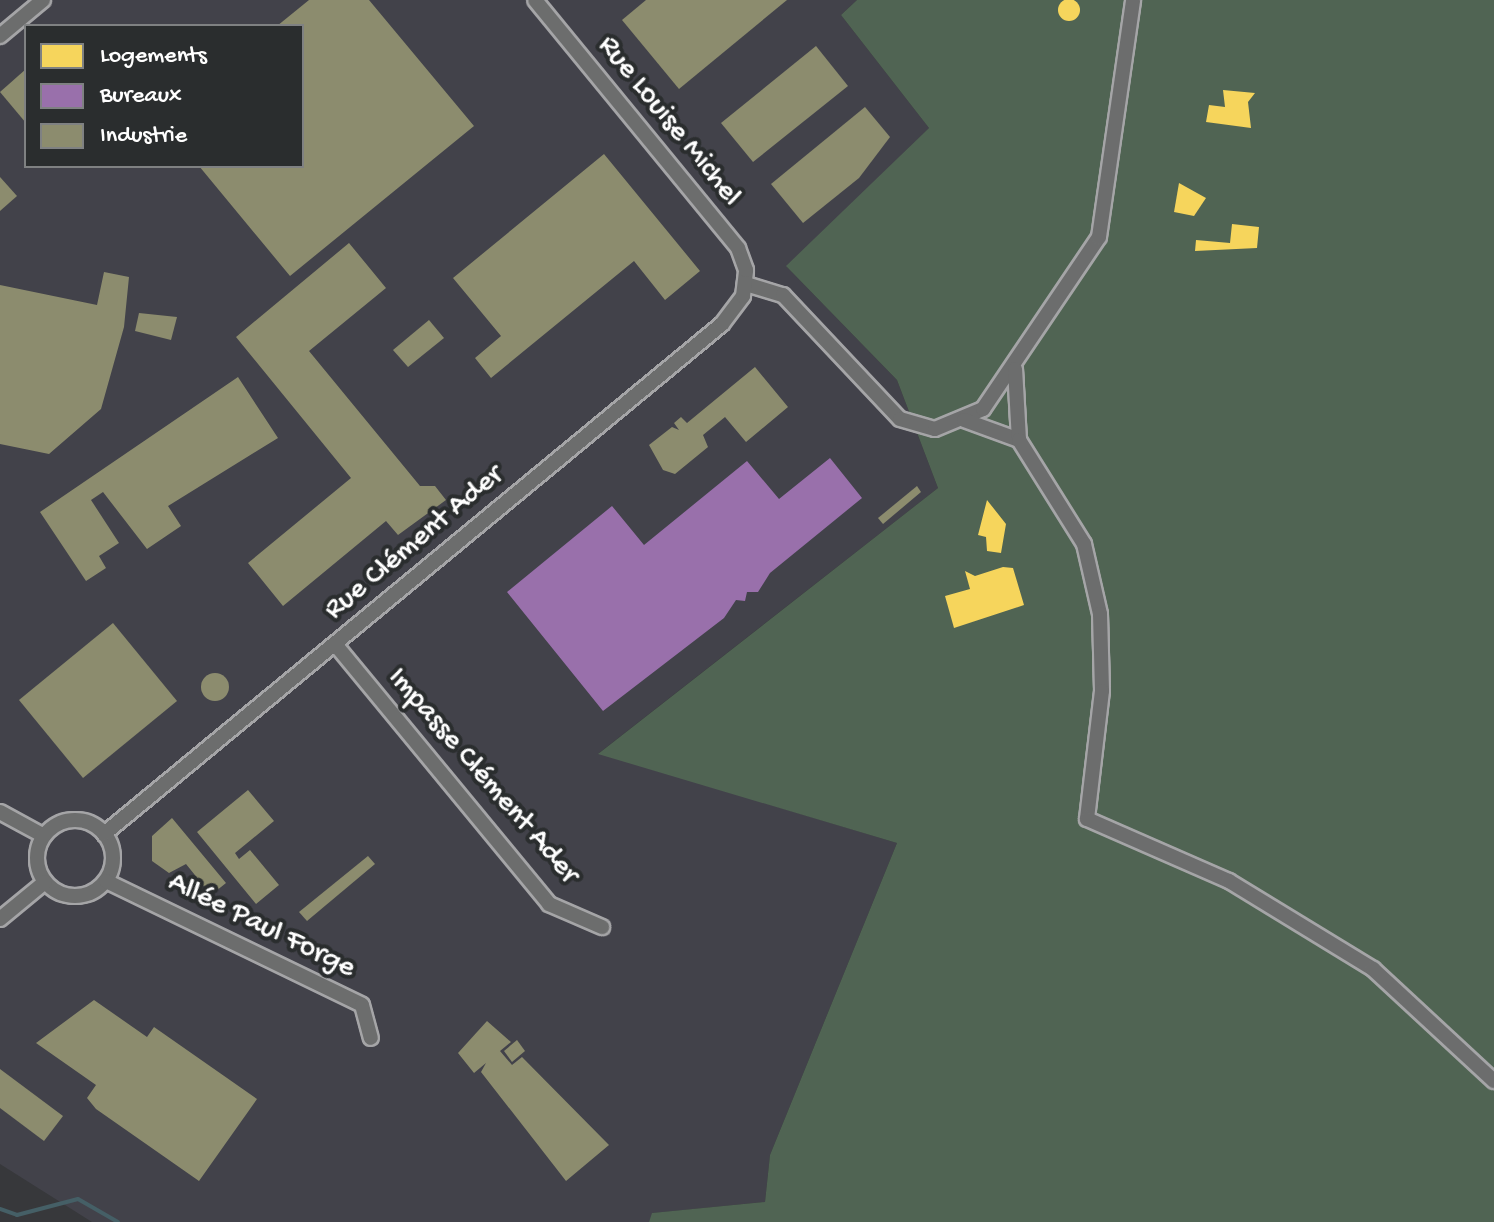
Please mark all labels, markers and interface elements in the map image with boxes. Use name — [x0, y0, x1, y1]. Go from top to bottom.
legend — [24, 24, 304, 168]
street label: Rue Louise Michel — [588, 30, 748, 214]
text: Logements — [100, 42, 207, 71]
text: Bureaux — [100, 82, 182, 111]
text: Industrie — [100, 122, 187, 151]
street label: Rue Clément Ader — [318, 459, 512, 629]
street label: Impasse Clément Ader — [378, 662, 586, 892]
street label: Allée Paul Forge — [161, 866, 361, 988]

